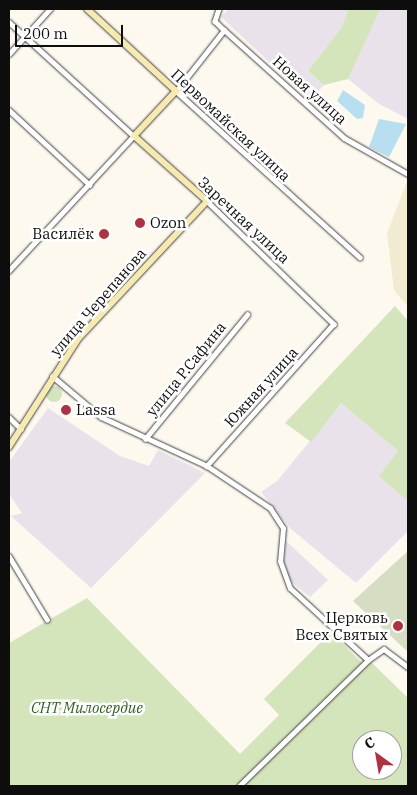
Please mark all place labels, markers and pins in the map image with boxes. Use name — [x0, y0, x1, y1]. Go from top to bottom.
place label: Ozon — [150, 214, 186, 232]
marker: Ozon — [134, 217, 146, 229]
place label: Василёк — [32, 225, 94, 243]
marker: Василёк — [98, 228, 110, 240]
place label: Lassa — [76, 401, 116, 419]
marker: Lassa — [60, 404, 72, 416]
place label: Церковь Всех Святых — [296, 608, 388, 643]
marker: Церковь Всех Святых — [392, 620, 404, 632]

